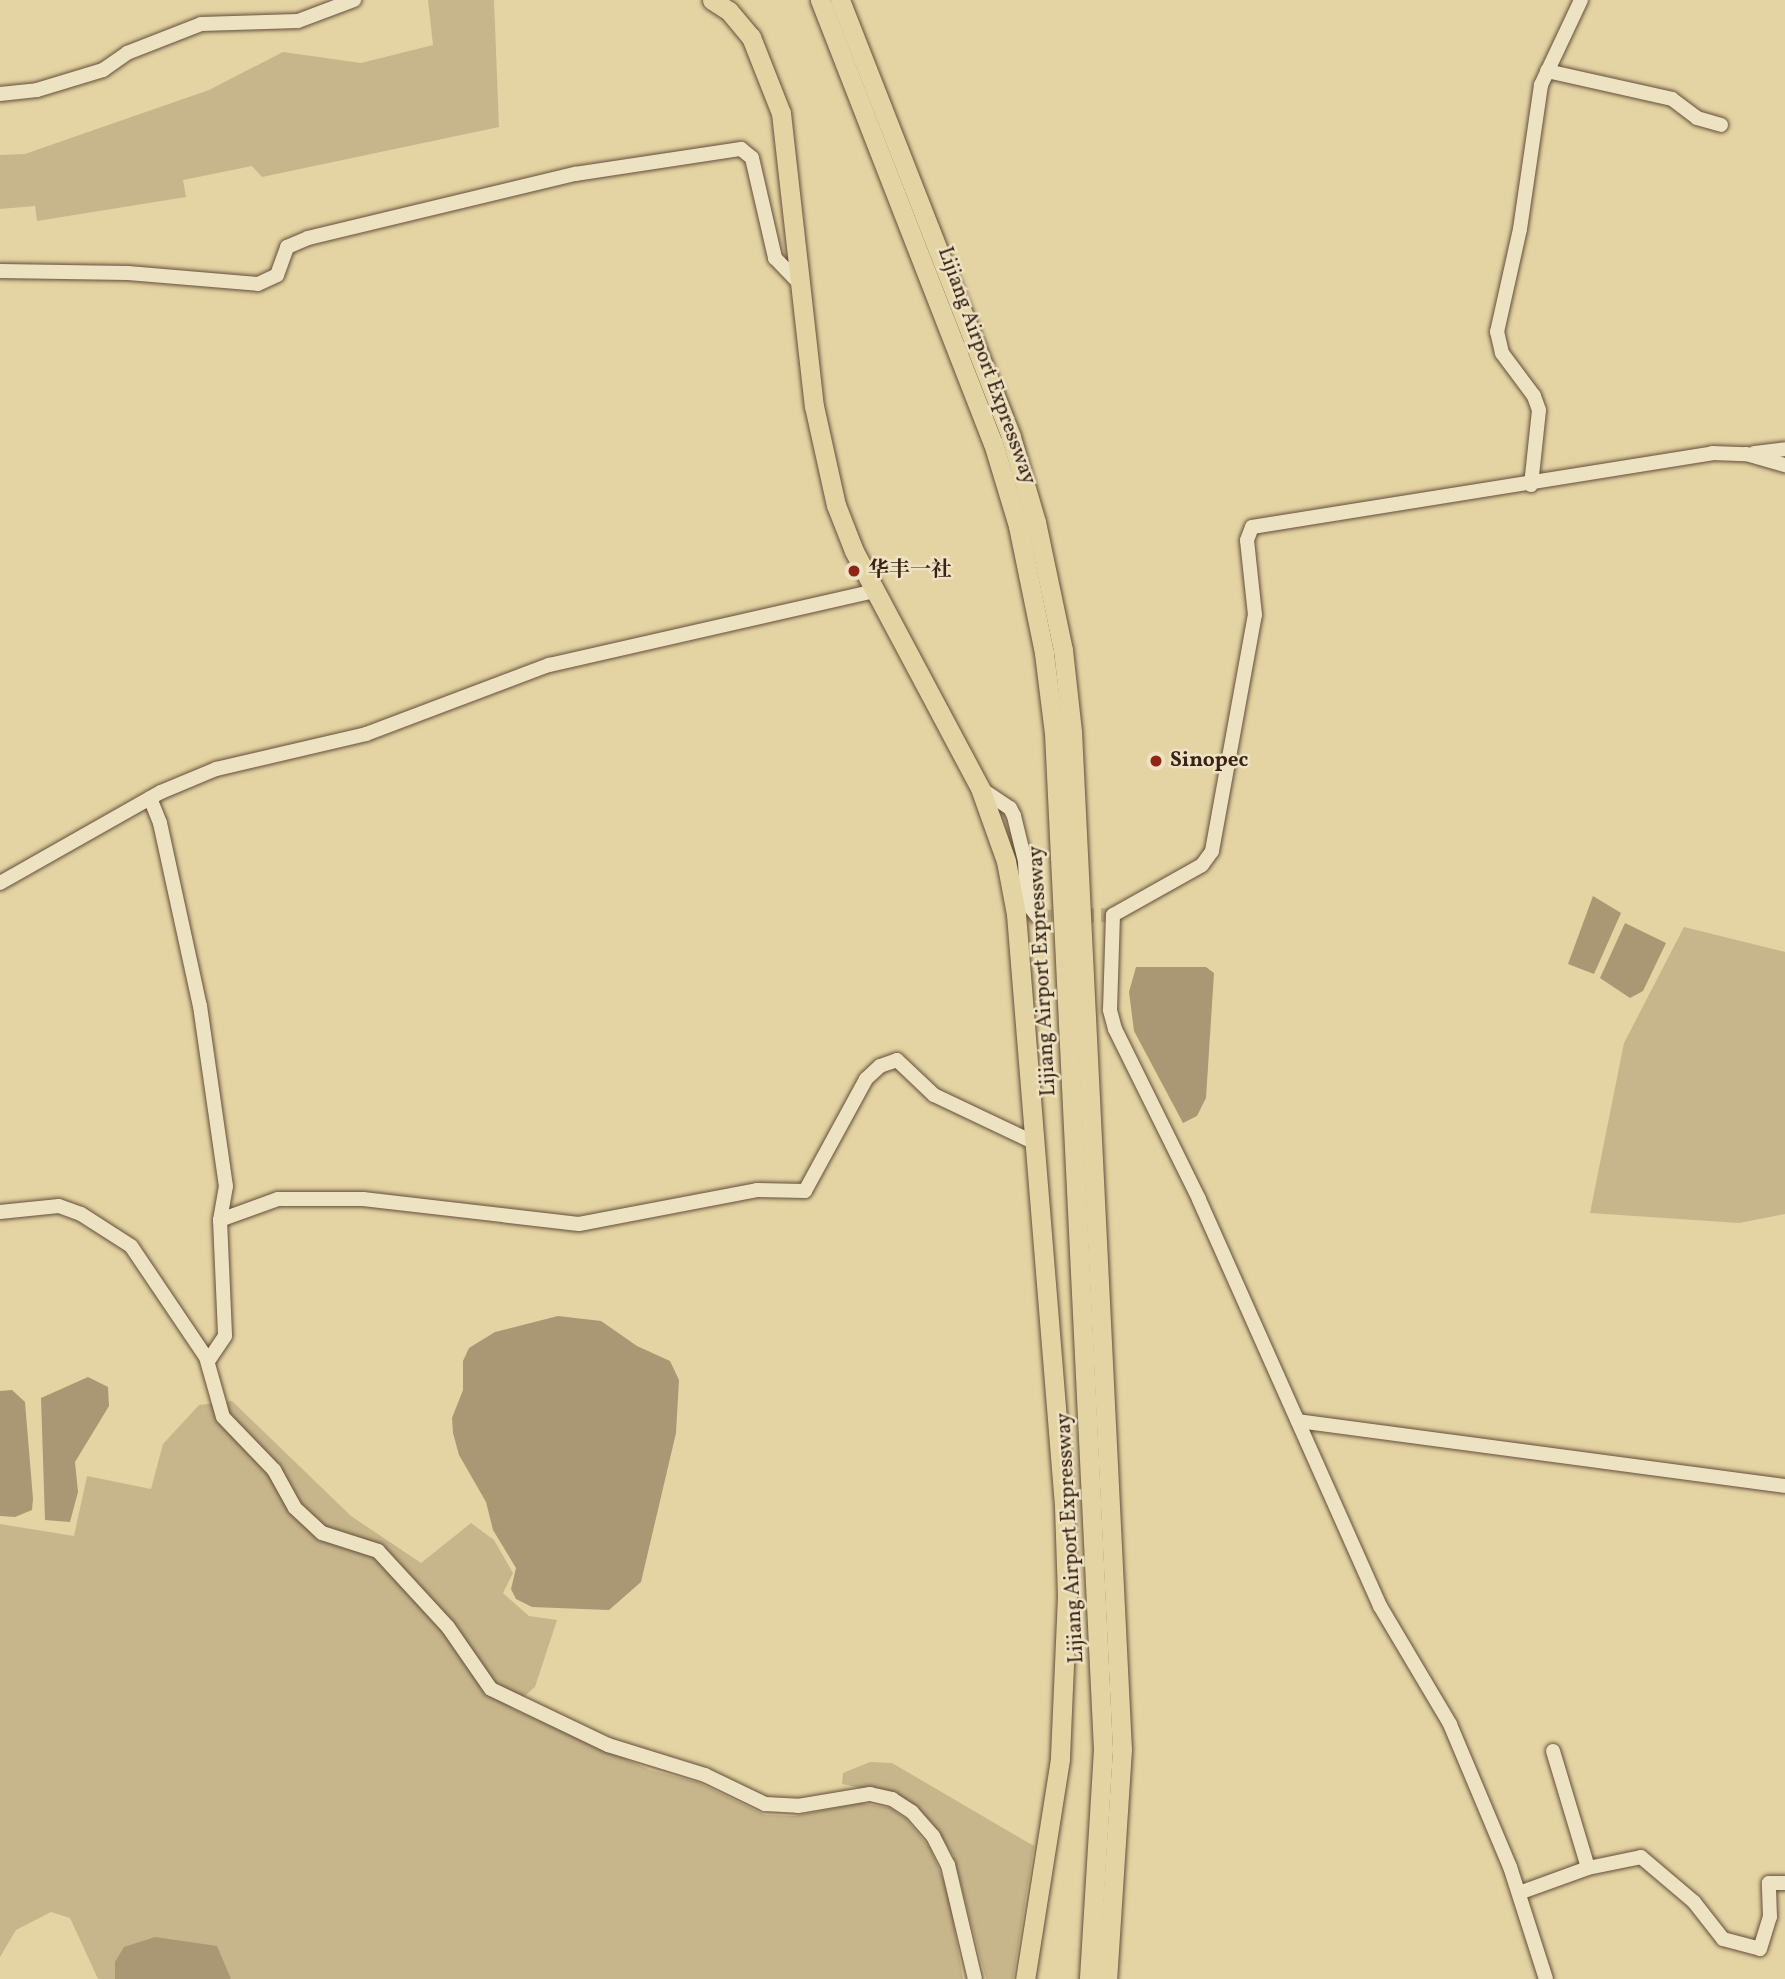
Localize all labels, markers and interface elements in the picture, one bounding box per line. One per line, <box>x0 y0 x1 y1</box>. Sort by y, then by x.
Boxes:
street label: Lijiang Airport Expressway <box>931 244 1041 488</box>
place label: 华丰一社 <box>868 558 952 584</box>
marker: 华丰一社 <box>846 563 862 579</box>
place label: Sinopec <box>1170 748 1248 774</box>
marker: Sinopec <box>1148 753 1164 769</box>
street label: Lijiang Airport Expressway <box>1024 845 1062 1097</box>
street label: Lijiang Airport Expressway <box>1052 1412 1090 1664</box>

